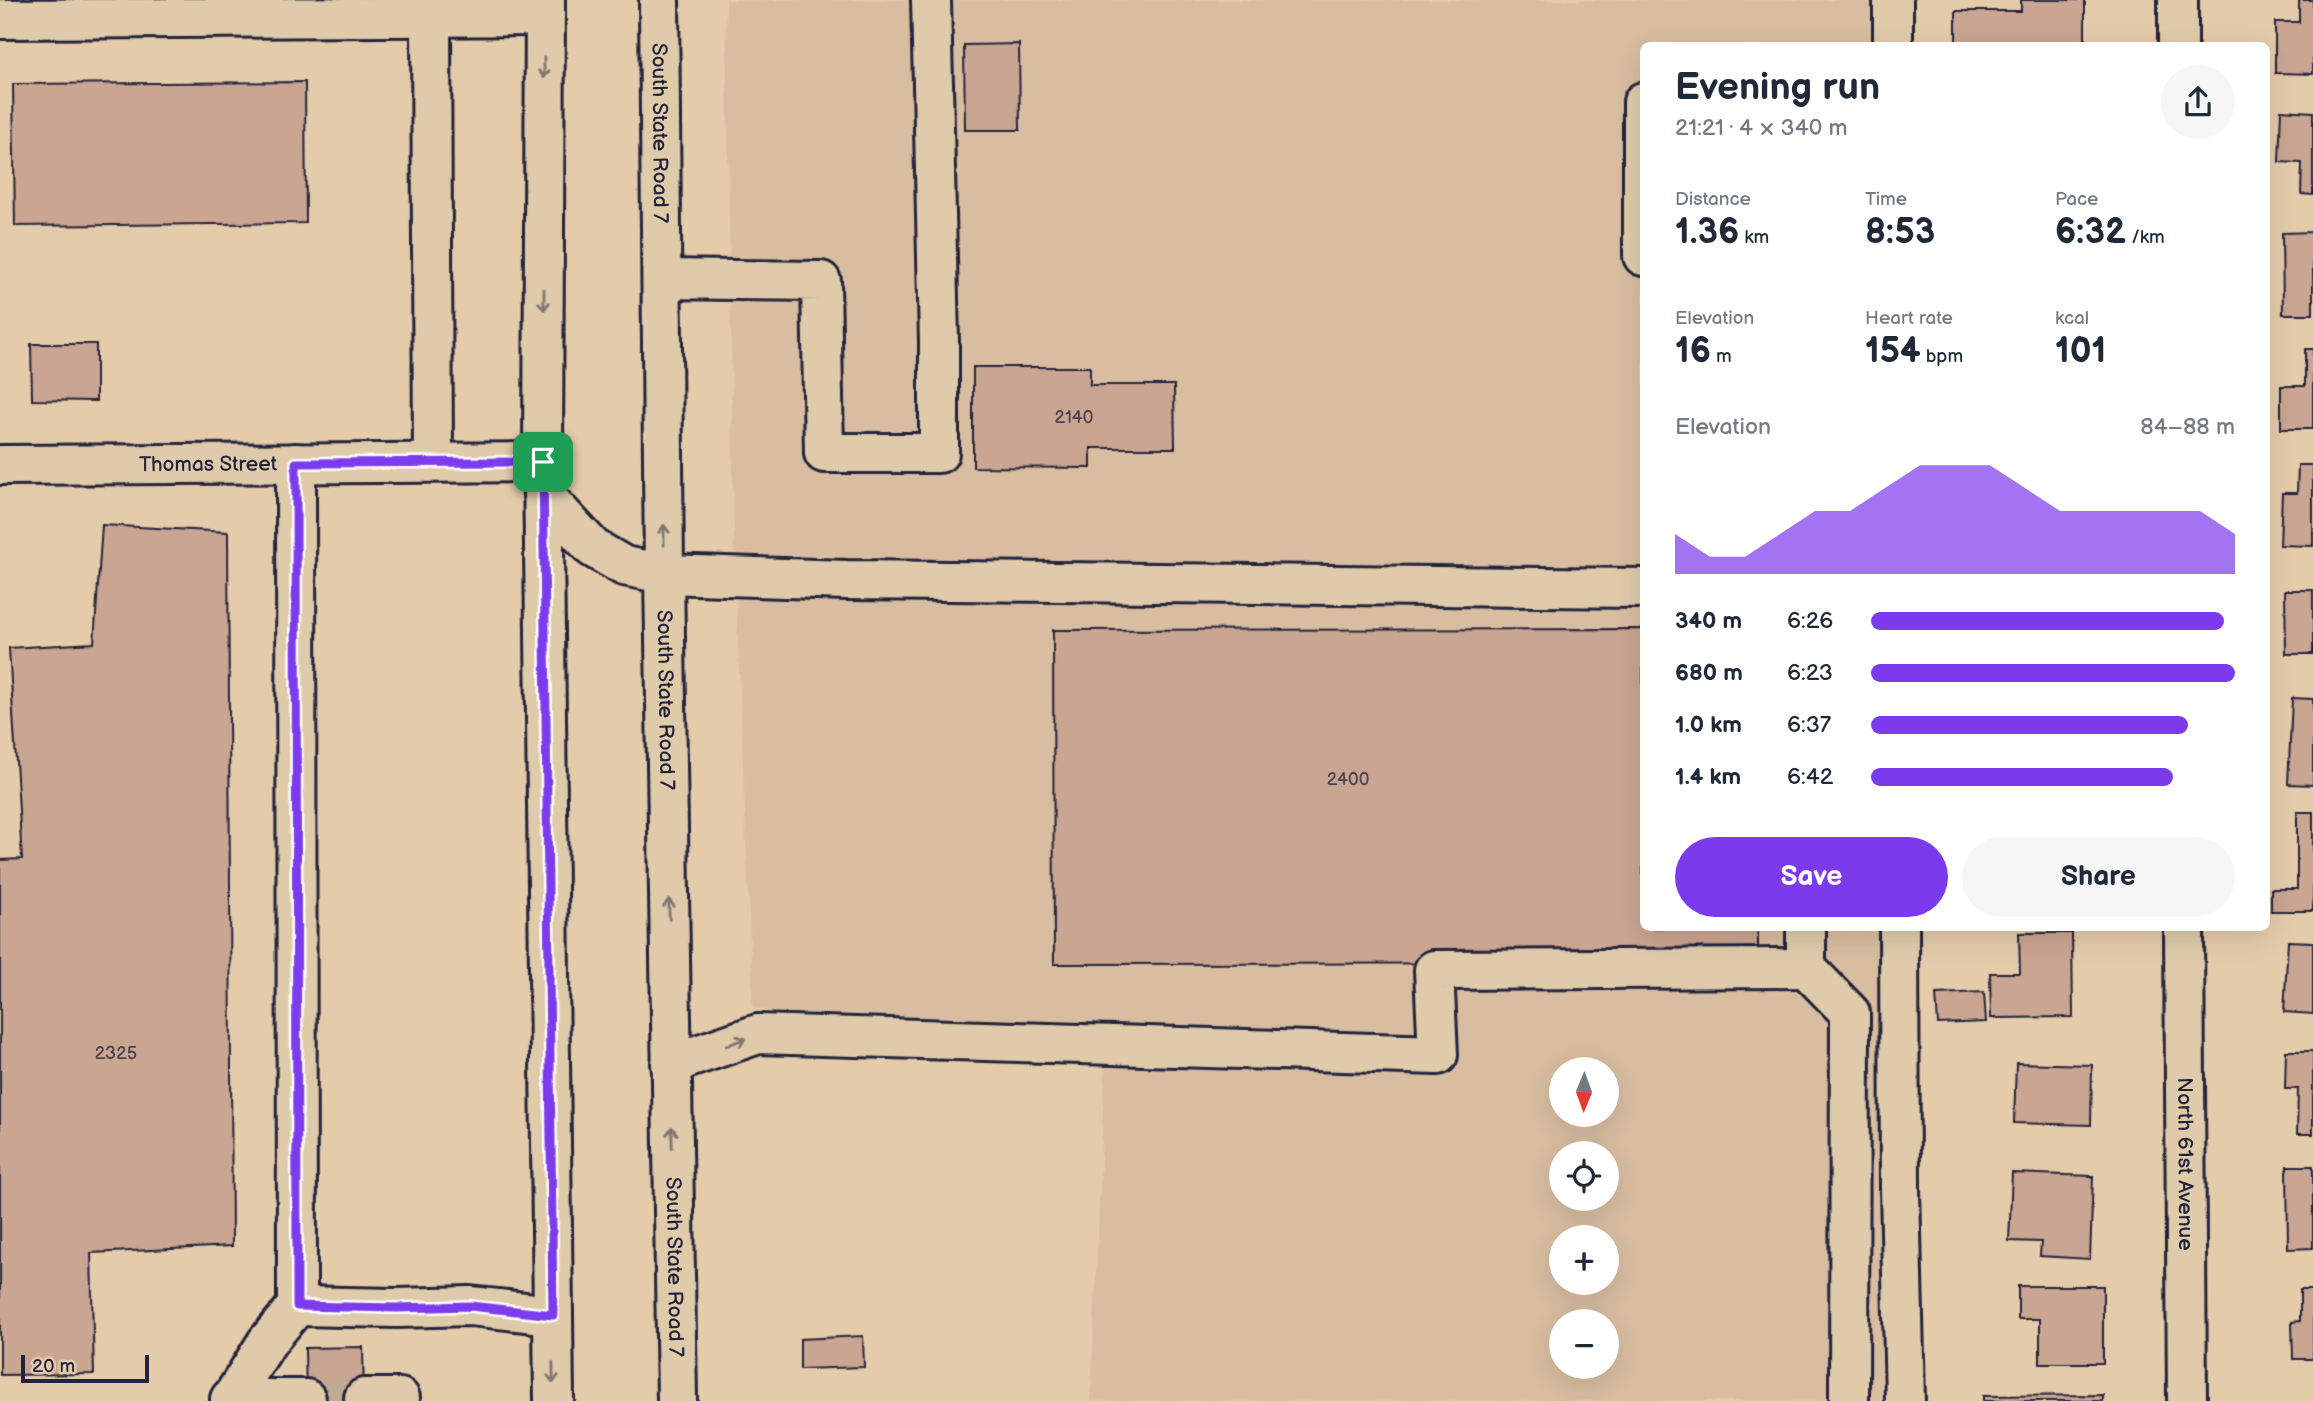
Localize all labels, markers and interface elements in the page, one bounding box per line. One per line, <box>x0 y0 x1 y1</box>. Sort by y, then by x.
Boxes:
street label: South State Road 7 <box>646 43 673 224</box>
one-way arrow <box>538 56 551 79</box>
text: Evening run <box>1675 65 1880 110</box>
button: share <box>2161 65 2235 139</box>
text: 21:21 · 4 × 340 m <box>1675 114 1848 142</box>
text: Distance <box>1675 188 1751 211</box>
text: Time <box>1865 188 1907 211</box>
text: Pace <box>2055 188 2098 211</box>
text: 1.36 <box>1675 211 1739 254</box>
text: 8:53 <box>1865 211 1935 254</box>
text: 6:32 <box>2055 211 2126 254</box>
text: km <box>1739 226 1769 249</box>
text: /km <box>2126 226 2165 249</box>
one-way arrow <box>537 289 551 312</box>
text: Elevation <box>1675 307 1754 330</box>
text: Heart rate <box>1865 307 1953 330</box>
text: kcal <box>2055 307 2089 330</box>
text: 16 <box>1675 330 1711 373</box>
text: 154 <box>1865 330 1921 373</box>
text: 101 <box>2055 330 2106 373</box>
text: m <box>1711 345 1732 368</box>
text: bpm <box>1921 345 1963 368</box>
house number: 2140 <box>1055 407 1093 428</box>
text: Elevation <box>1675 413 1771 441</box>
text: 84–88 m <box>2140 413 2235 441</box>
pin <box>513 432 573 492</box>
icon: arrive <box>524 443 562 481</box>
street label: Thomas Street <box>139 451 278 477</box>
one-way arrow <box>657 524 671 547</box>
text: 340 m <box>1675 607 1742 635</box>
text: 6:26 <box>1787 607 1833 635</box>
street label: South State Road 7 <box>652 610 679 791</box>
text: 680 m <box>1675 659 1743 687</box>
text: 6:23 <box>1787 659 1833 687</box>
text: 1.0 km <box>1675 711 1742 739</box>
text: 6:37 <box>1787 711 1831 739</box>
text: 1.4 km <box>1675 763 1741 791</box>
text: 6:42 <box>1787 763 1833 791</box>
house number: 2400 <box>1327 769 1369 790</box>
button: Save <box>1675 837 1948 917</box>
button: Share <box>1962 837 2235 917</box>
one-way arrow <box>662 898 676 921</box>
one-way arrow <box>724 1035 746 1048</box>
house number: 2325 <box>95 1043 137 1064</box>
north arrow <box>1549 1057 1619 1127</box>
map controls <box>1549 1057 1619 1379</box>
street label: North 61st Avenue <box>2172 1077 2198 1251</box>
one-way arrow <box>665 1126 679 1149</box>
button: locate <box>1549 1141 1619 1211</box>
street label: South State Road 7 <box>660 1177 688 1358</box>
button: + <box>1549 1225 1619 1295</box>
button: − <box>1549 1309 1619 1379</box>
scale bar <box>21 1352 149 1384</box>
text: 20 m <box>32 1355 75 1378</box>
one-way arrow <box>546 1362 560 1385</box>

